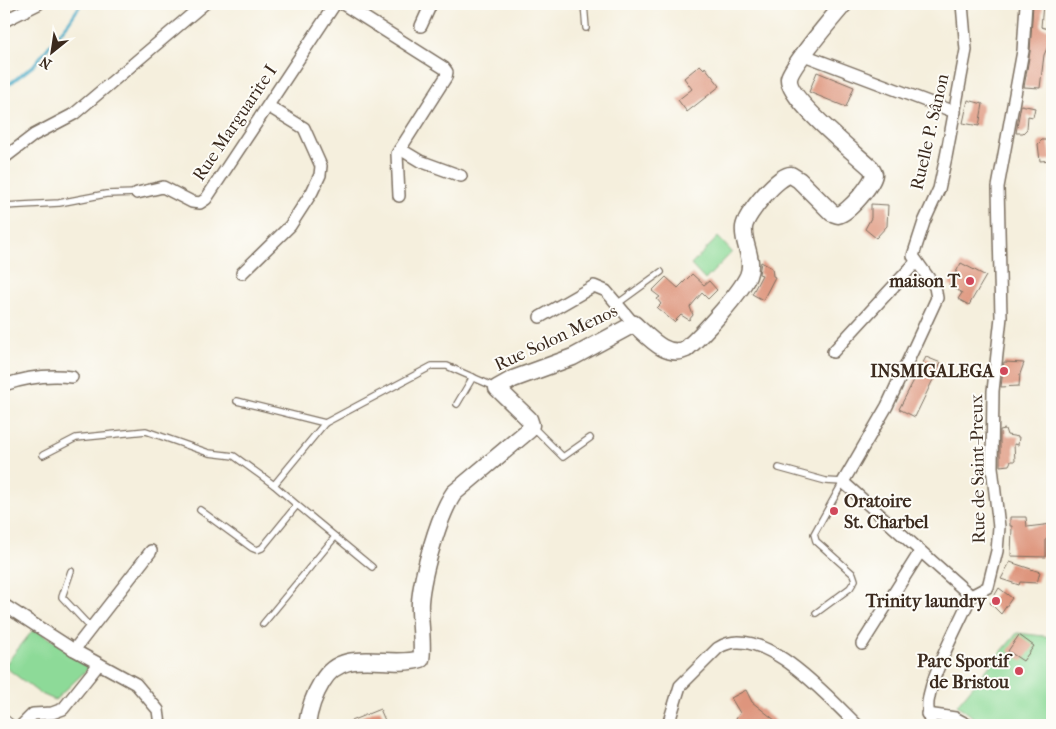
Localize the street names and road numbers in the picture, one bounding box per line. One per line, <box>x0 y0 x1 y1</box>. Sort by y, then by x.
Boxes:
street label: Rue Marguarite I <box>188 61 282 185</box>
street label: Ruelle P. Sânon <box>906 71 954 192</box>
street label: Rue Solon Menos <box>491 300 621 376</box>
street label: Rue de Saint-Preux <box>966 394 990 544</box>

